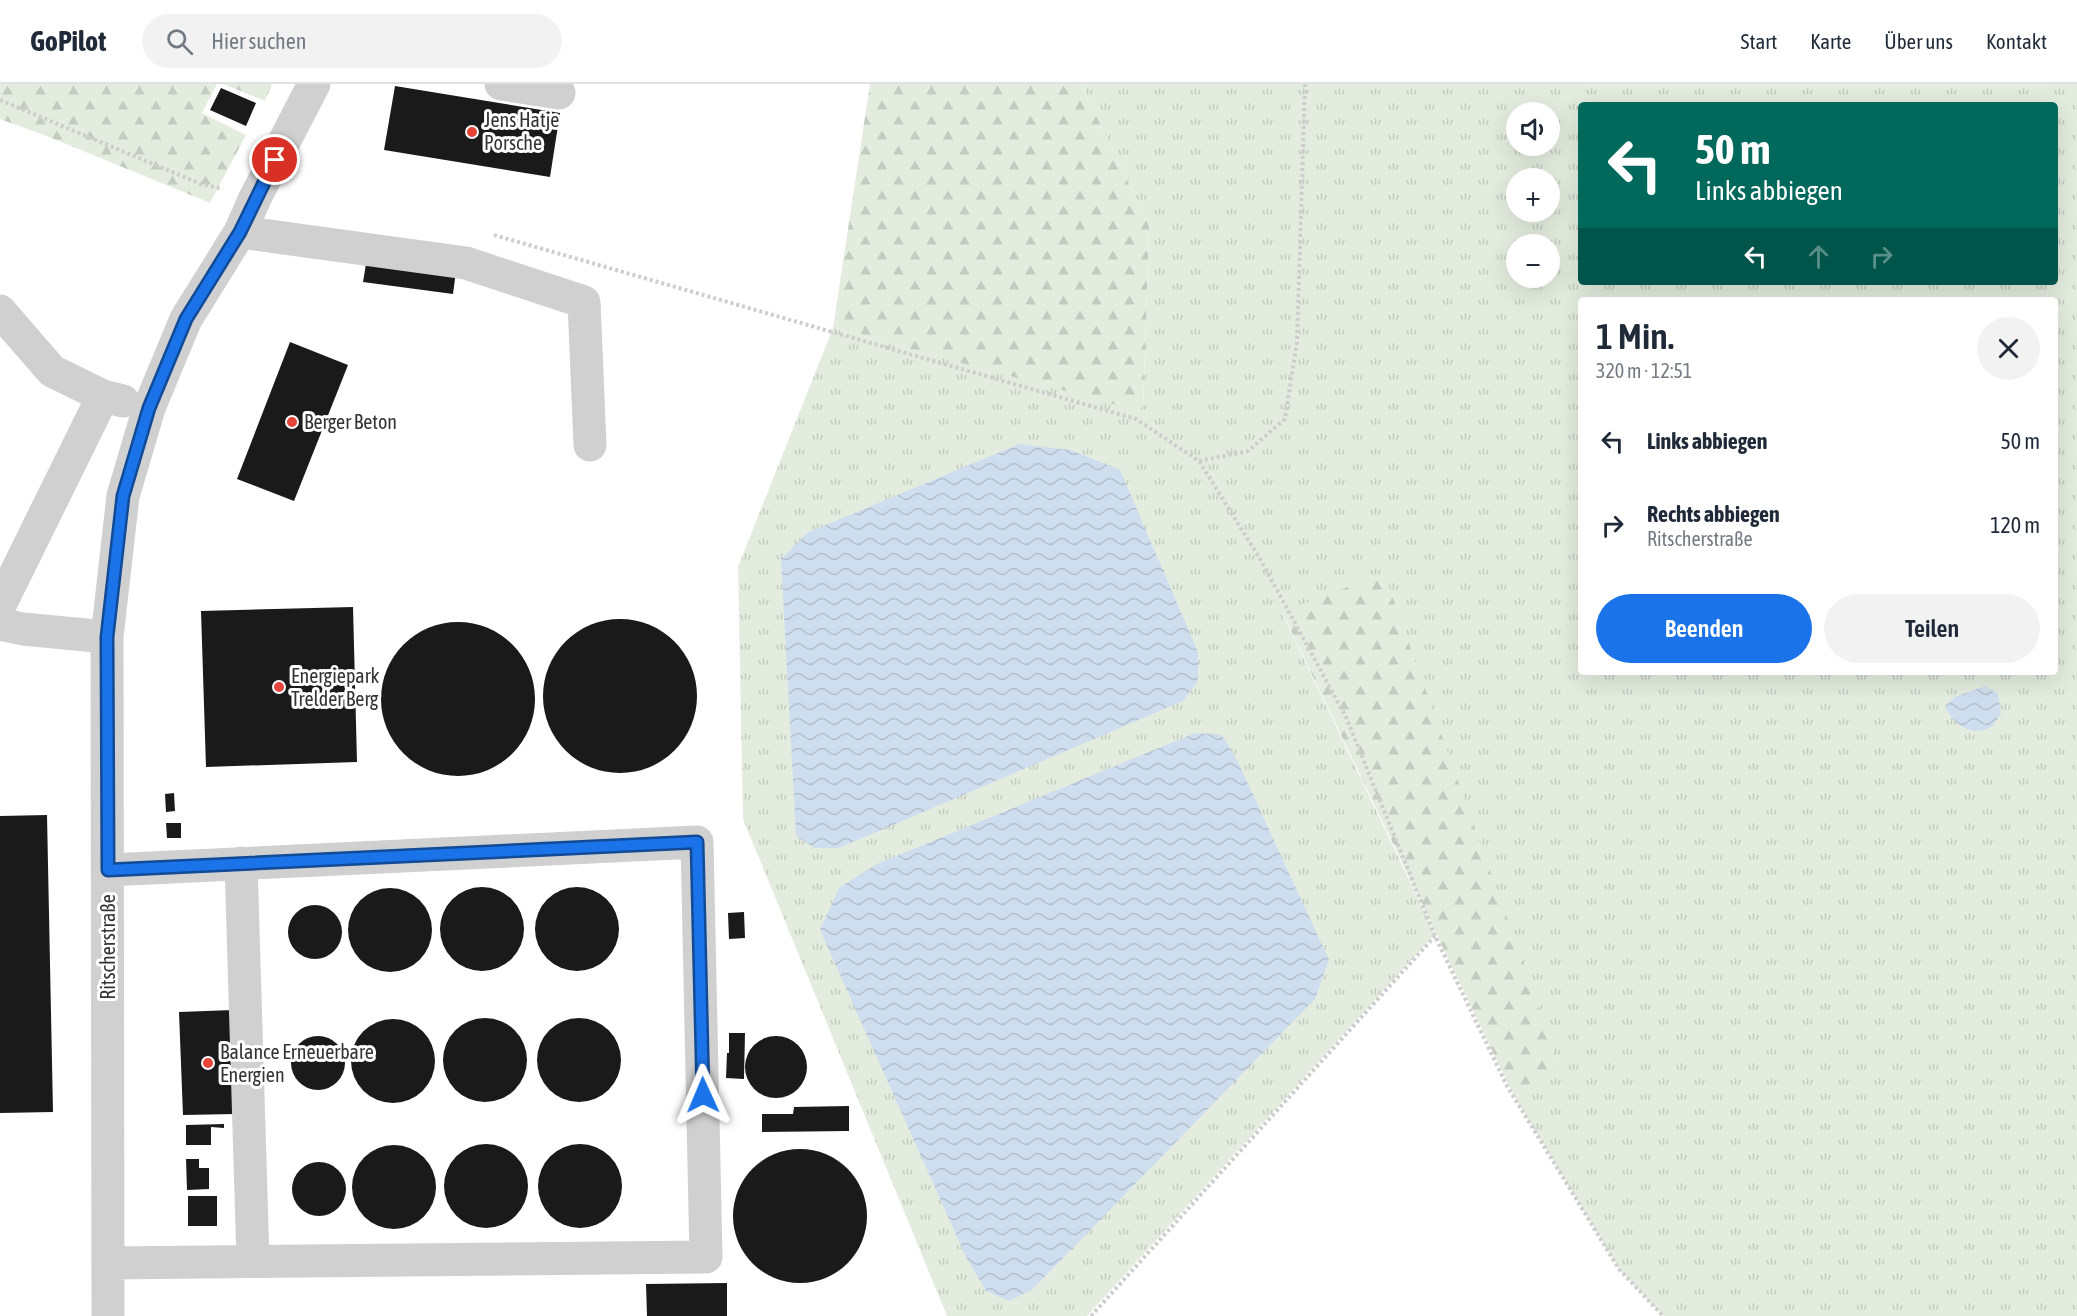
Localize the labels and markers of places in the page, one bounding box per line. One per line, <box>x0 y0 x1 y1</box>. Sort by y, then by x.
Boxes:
place label: Jens Hatje Porsche <box>484 108 559 154</box>
marker: Jens Hatje Porsche <box>465 125 479 139</box>
pin <box>249 134 300 185</box>
place label: Berger Beton <box>304 410 397 433</box>
marker: Berger Beton <box>285 415 299 429</box>
place label: Energiepark Trelder Berg <box>291 664 380 710</box>
marker: Energiepark Trelder Berg <box>272 680 286 694</box>
place label: Balance Erneuerbare Energien <box>220 1040 374 1086</box>
marker: Balance Erneuerbare Energien <box>201 1056 215 1070</box>

